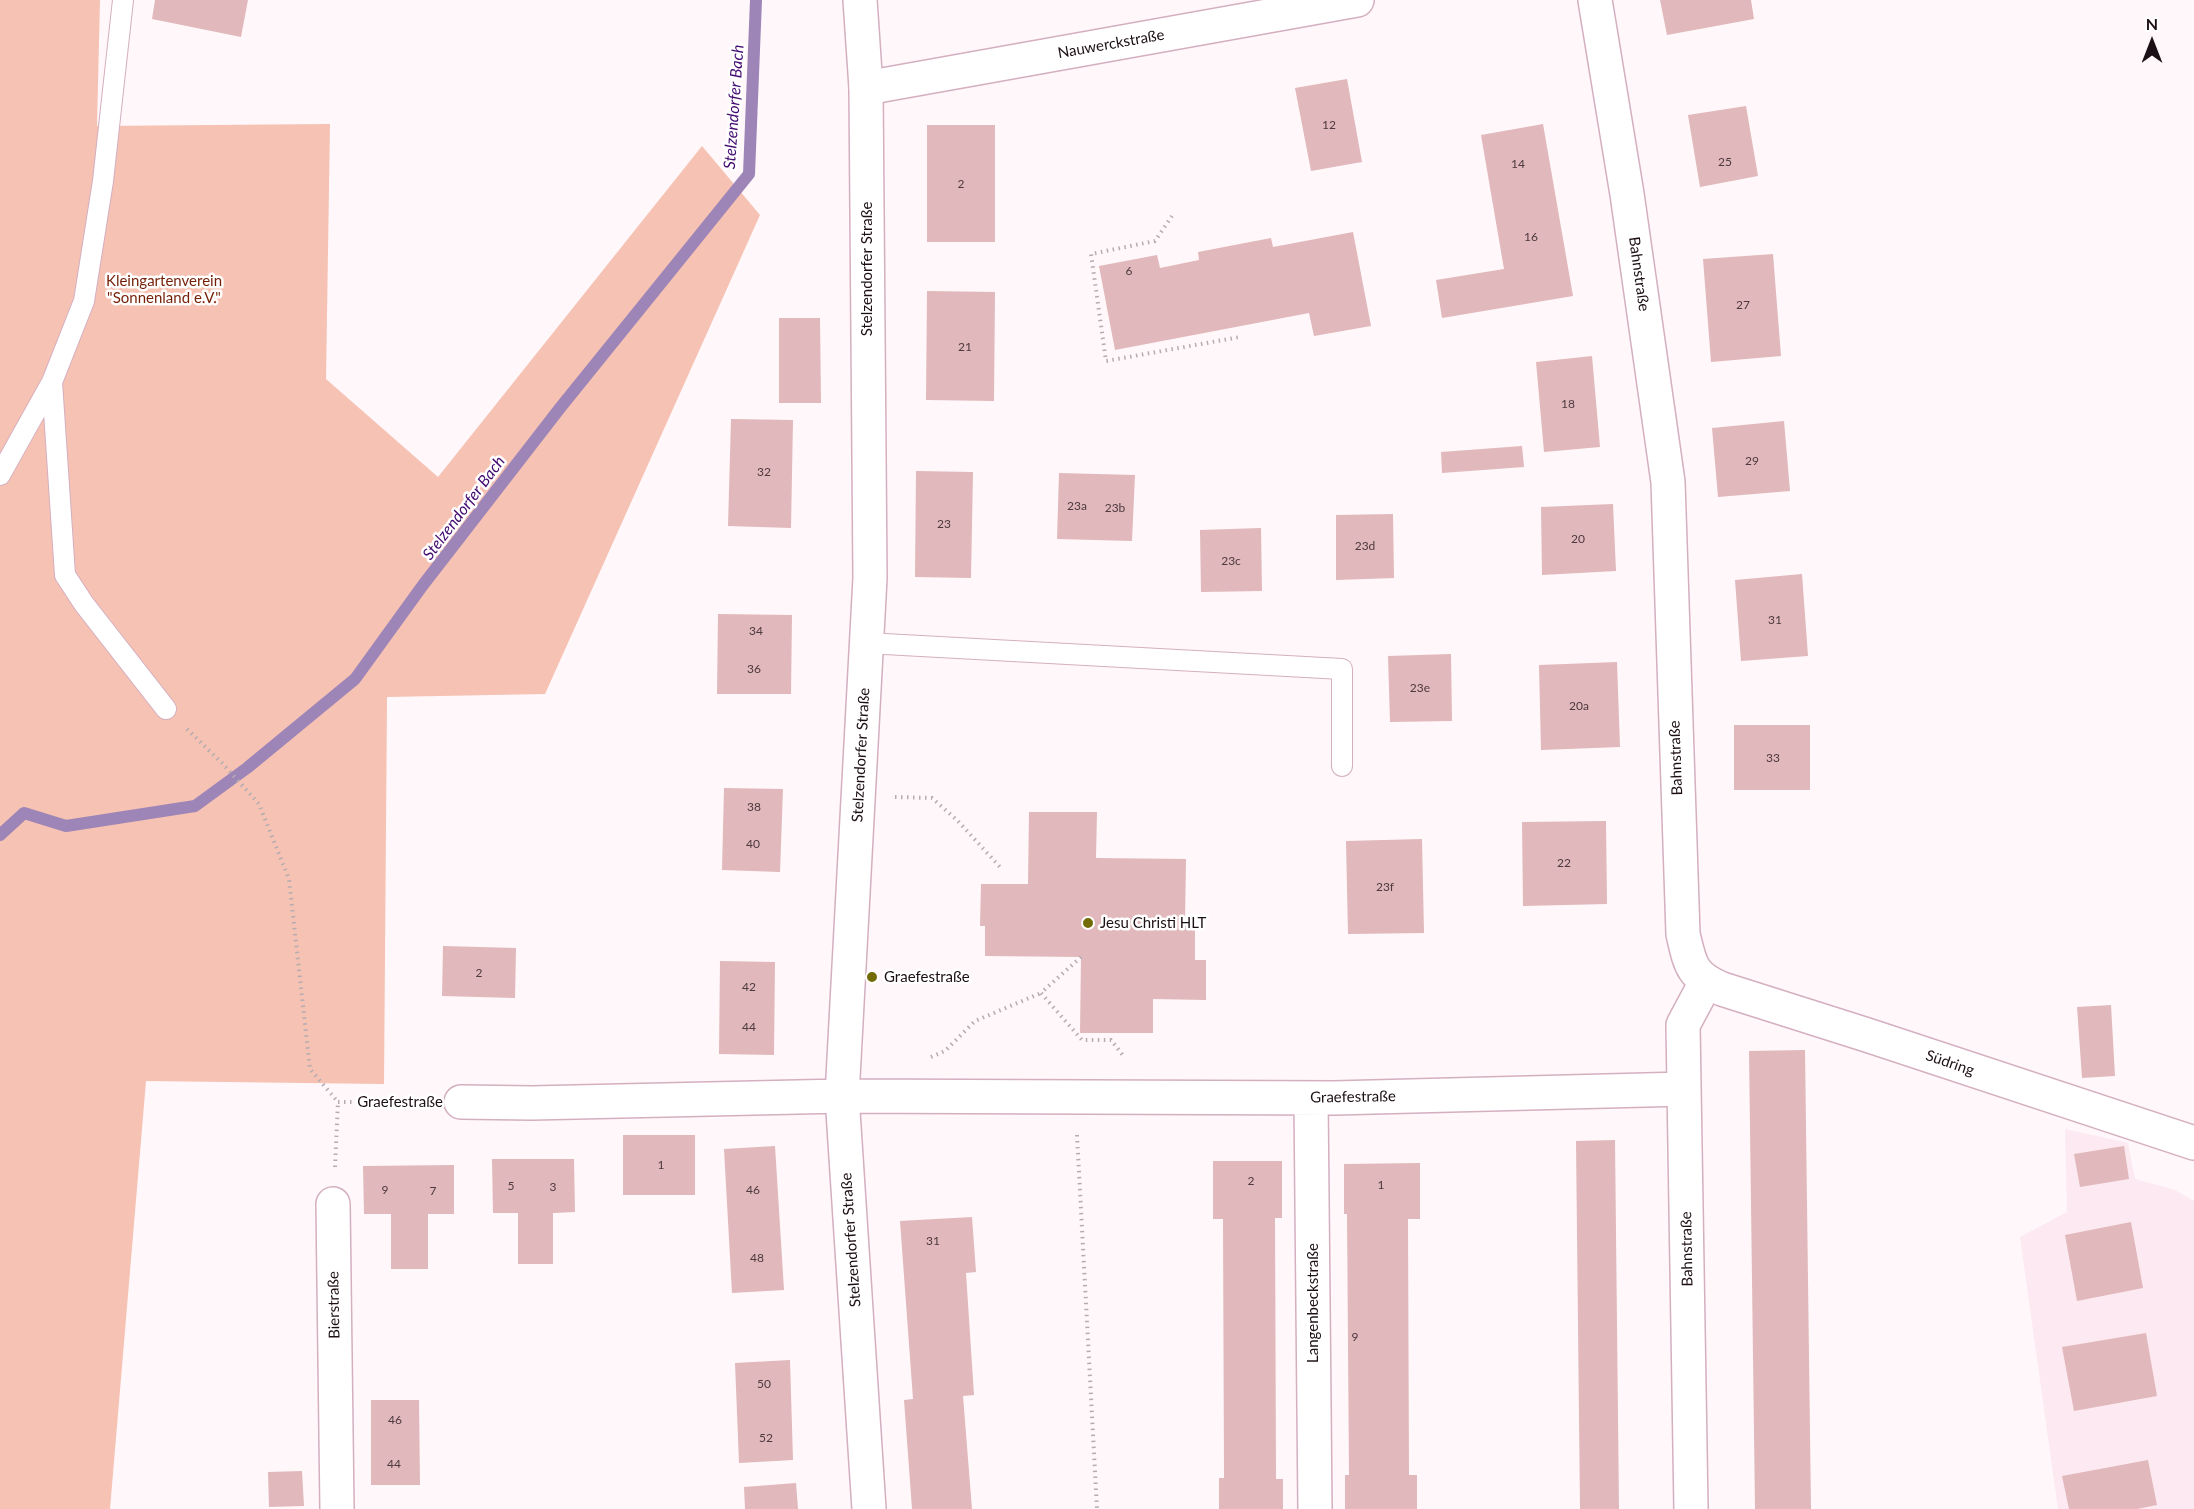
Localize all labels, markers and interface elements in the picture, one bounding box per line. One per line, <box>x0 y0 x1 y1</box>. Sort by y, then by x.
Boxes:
north arrow <box>2122 12 2182 72</box>
text: N <box>2146 14 2158 33</box>
street label: Nauwerckstraße <box>1056 26 1166 62</box>
water label: Stelzendorfer Bach <box>720 44 748 170</box>
house number: 12 <box>1322 118 1336 132</box>
house number: 25 <box>1718 155 1732 169</box>
house number: 14 <box>1511 157 1525 171</box>
house number: 2 <box>958 177 964 191</box>
street label: Stelzendorfer Straße <box>858 202 876 336</box>
house number: 16 <box>1524 230 1538 244</box>
street label: Bahnstraße <box>1625 236 1653 312</box>
house number: 6 <box>1126 264 1132 278</box>
park label: Kleingartenverein "Sonnenland e.V." <box>106 272 222 307</box>
house number: 27 <box>1736 298 1750 312</box>
house number: 21 <box>958 340 972 354</box>
house number: 18 <box>1561 397 1575 411</box>
water label: Stelzendorfer Bach <box>419 452 509 564</box>
house number: 29 <box>1745 454 1759 468</box>
house number: 32 <box>757 465 771 479</box>
house number: 23a <box>1067 499 1087 513</box>
house number: 23b <box>1105 501 1125 515</box>
house number: 23 <box>937 517 951 531</box>
house number: 20 <box>1571 532 1585 546</box>
house number: 23d <box>1355 539 1375 553</box>
house number: 23c <box>1221 554 1241 568</box>
house number: 31 <box>1768 613 1782 627</box>
house number: 34 <box>749 624 763 638</box>
house number: 36 <box>747 662 761 676</box>
house number: 23e <box>1410 681 1430 695</box>
street label: Stelzendorfer Straße <box>848 687 874 823</box>
house number: 20a <box>1569 699 1589 713</box>
street label: Bahnstraße <box>1666 720 1686 796</box>
house number: 33 <box>1766 751 1780 765</box>
house number: 38 <box>747 800 761 814</box>
house number: 40 <box>746 837 760 851</box>
house number: 22 <box>1557 856 1571 870</box>
house number: 23f <box>1376 880 1394 894</box>
place label: Jesu Christi HLT <box>1100 914 1206 932</box>
marker: Jesu Christi HLT <box>1081 916 1095 930</box>
house number: 2 <box>476 966 482 980</box>
place label: Graefestraße <box>884 968 970 986</box>
marker: Graefestraße <box>865 970 879 984</box>
house number: 42 <box>742 980 756 994</box>
house number: 44 <box>742 1020 756 1034</box>
street label: Südring <box>1923 1046 1977 1080</box>
street label: Graefestraße <box>1310 1087 1396 1107</box>
street label: Graefestraße <box>357 1093 443 1111</box>
house number: 1 <box>658 1158 664 1172</box>
street label: Stelzendorfer Straße <box>837 1172 865 1308</box>
house number: 2 <box>1248 1174 1254 1188</box>
house number: 1 <box>1378 1178 1384 1192</box>
house number: 5 <box>508 1179 514 1193</box>
house number: 3 <box>550 1180 556 1194</box>
house number: 9 <box>382 1183 388 1197</box>
house number: 46 <box>746 1183 760 1197</box>
house number: 7 <box>430 1184 436 1198</box>
street label: Bahnstraße <box>1677 1211 1697 1287</box>
house number: 31 <box>926 1234 940 1248</box>
street label: Langenbeckstraße <box>1304 1243 1322 1363</box>
house number: 48 <box>750 1251 764 1265</box>
street label: Bierstraße <box>324 1271 344 1339</box>
house number: 9 <box>1352 1330 1358 1344</box>
house number: 50 <box>757 1377 771 1391</box>
house number: 46 <box>388 1413 402 1427</box>
house number: 52 <box>759 1431 773 1445</box>
house number: 44 <box>387 1457 401 1471</box>

